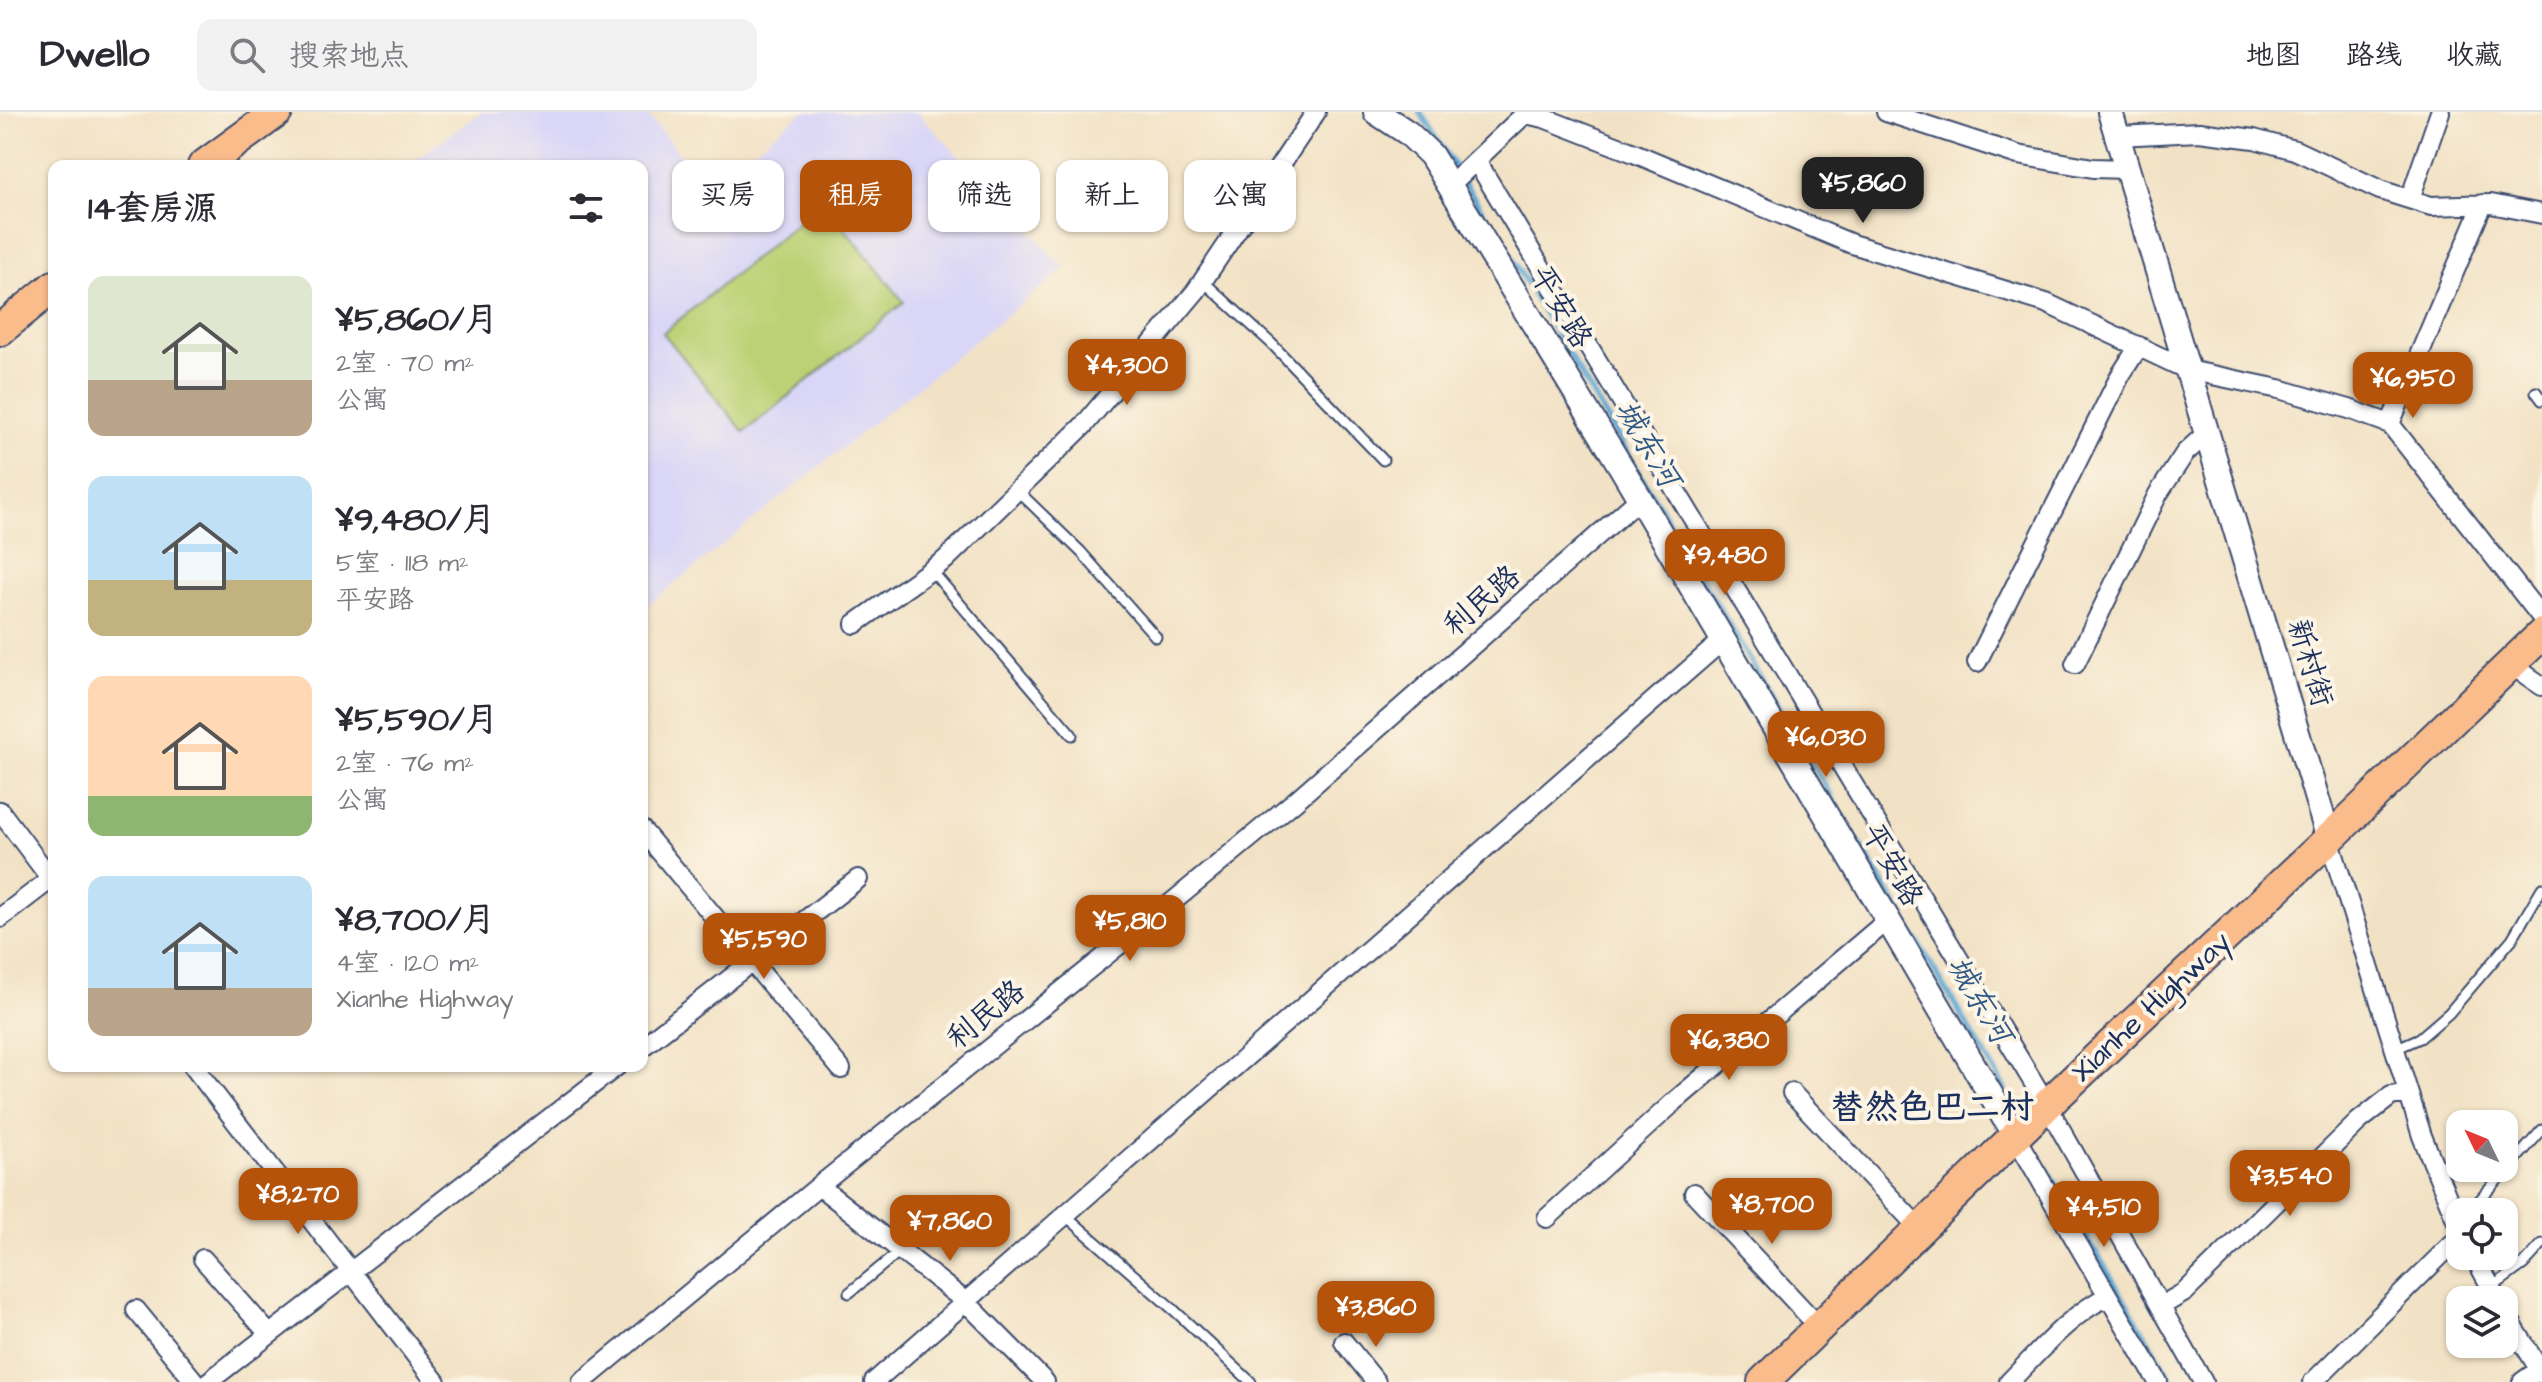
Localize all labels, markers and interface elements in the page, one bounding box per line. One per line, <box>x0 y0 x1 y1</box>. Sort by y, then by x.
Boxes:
search box <box>197 19 757 91</box>
text: Dwello <box>40 29 149 81</box>
icon: search <box>225 33 269 77</box>
text: 搜索地点 <box>289 35 409 77</box>
text: 地图 <box>2246 36 2302 75</box>
text: 路线 <box>2346 36 2402 75</box>
text: 收藏 <box>2446 36 2502 75</box>
pin: ¥5,860 <box>1798 157 1928 225</box>
chip: 买房 <box>672 160 784 232</box>
chip: 租房 <box>800 160 912 232</box>
chip: 筛选 <box>928 160 1040 232</box>
chip: 新上 <box>1056 160 1168 232</box>
chip: 公寓 <box>1184 160 1296 232</box>
text: ¥5,860 <box>1820 165 1906 201</box>
text: 14套房源 <box>88 185 218 233</box>
icon: filters <box>564 186 608 230</box>
street label: 平安路 <box>1520 258 1602 356</box>
text: ¥5,860/月 <box>336 296 499 344</box>
icon: home <box>152 308 248 404</box>
pin: ¥4,300 <box>1062 339 1192 407</box>
text: 2室 · 70 m² <box>336 345 474 381</box>
text: ¥4,300 <box>1086 347 1168 383</box>
pin: ¥6,950 <box>2348 352 2478 420</box>
text: ¥6,950 <box>2371 360 2455 396</box>
text: 公寓 <box>336 382 388 418</box>
water label: 城东河 <box>1603 391 1694 501</box>
text: ¥9,480/月 <box>336 496 496 544</box>
icon: home <box>152 508 248 604</box>
pin: ¥9,480 <box>1660 529 1790 597</box>
text: ¥9,480 <box>1683 537 1767 573</box>
text: 5室 · 118 m² <box>336 545 469 581</box>
street label: 利民路 <box>1434 556 1530 646</box>
text: 平安路 <box>336 582 414 618</box>
street label: 新村街 <box>2277 614 2343 712</box>
text: ¥5,590/月 <box>336 696 499 744</box>
icon: home <box>152 708 248 804</box>
pin: ¥6,030 <box>1761 711 1891 779</box>
text: ¥6,030 <box>1786 719 1866 755</box>
text: 2室 · 76 m² <box>336 745 474 781</box>
text: 公寓 <box>336 782 388 818</box>
street label: 平安路 <box>1851 816 1933 914</box>
pin: ¥5,810 <box>1065 895 1195 963</box>
text: ¥8,700/月 <box>336 896 496 944</box>
text: ¥5,810 <box>1093 903 1167 939</box>
icon: home <box>152 908 248 1004</box>
pin: ¥5,590 <box>699 913 829 981</box>
text: ¥5,590 <box>721 921 807 957</box>
street label: Xianhe Highway <box>2062 922 2241 1093</box>
text: 4室 · 120 m² <box>336 945 479 981</box>
water label: 城东河 <box>1935 947 2026 1057</box>
street label: 利民路 <box>938 970 1034 1060</box>
text: Xianhe Highway <box>336 981 514 1017</box>
pin: ¥6,380 <box>1664 1014 1794 1082</box>
text: ¥6,380 <box>1688 1022 1770 1058</box>
district label: 替然色巴二村 <box>1830 1084 2034 1132</box>
north arrow <box>2446 1110 2518 1182</box>
map controls <box>2446 1110 2518 1358</box>
pin: ¥3,540 <box>2225 1150 2355 1218</box>
text: ¥3,540 <box>2248 1158 2332 1194</box>
pin: ¥8,270 <box>233 1168 363 1236</box>
text: ¥8,270 <box>257 1176 339 1212</box>
pin: ¥8,700 <box>1707 1178 1837 1246</box>
pin: ¥4,510 <box>2039 1181 2169 1249</box>
text: ¥8,700 <box>1730 1186 1814 1222</box>
text: ¥4,510 <box>2067 1189 2141 1225</box>
pin: ¥7,860 <box>885 1195 1015 1263</box>
button: locate <box>2446 1198 2518 1270</box>
text: ¥7,860 <box>908 1203 992 1239</box>
pin: ¥3,860 <box>1311 1281 1441 1349</box>
button: layers <box>2446 1286 2518 1358</box>
text: ¥3,860 <box>1335 1289 1417 1325</box>

